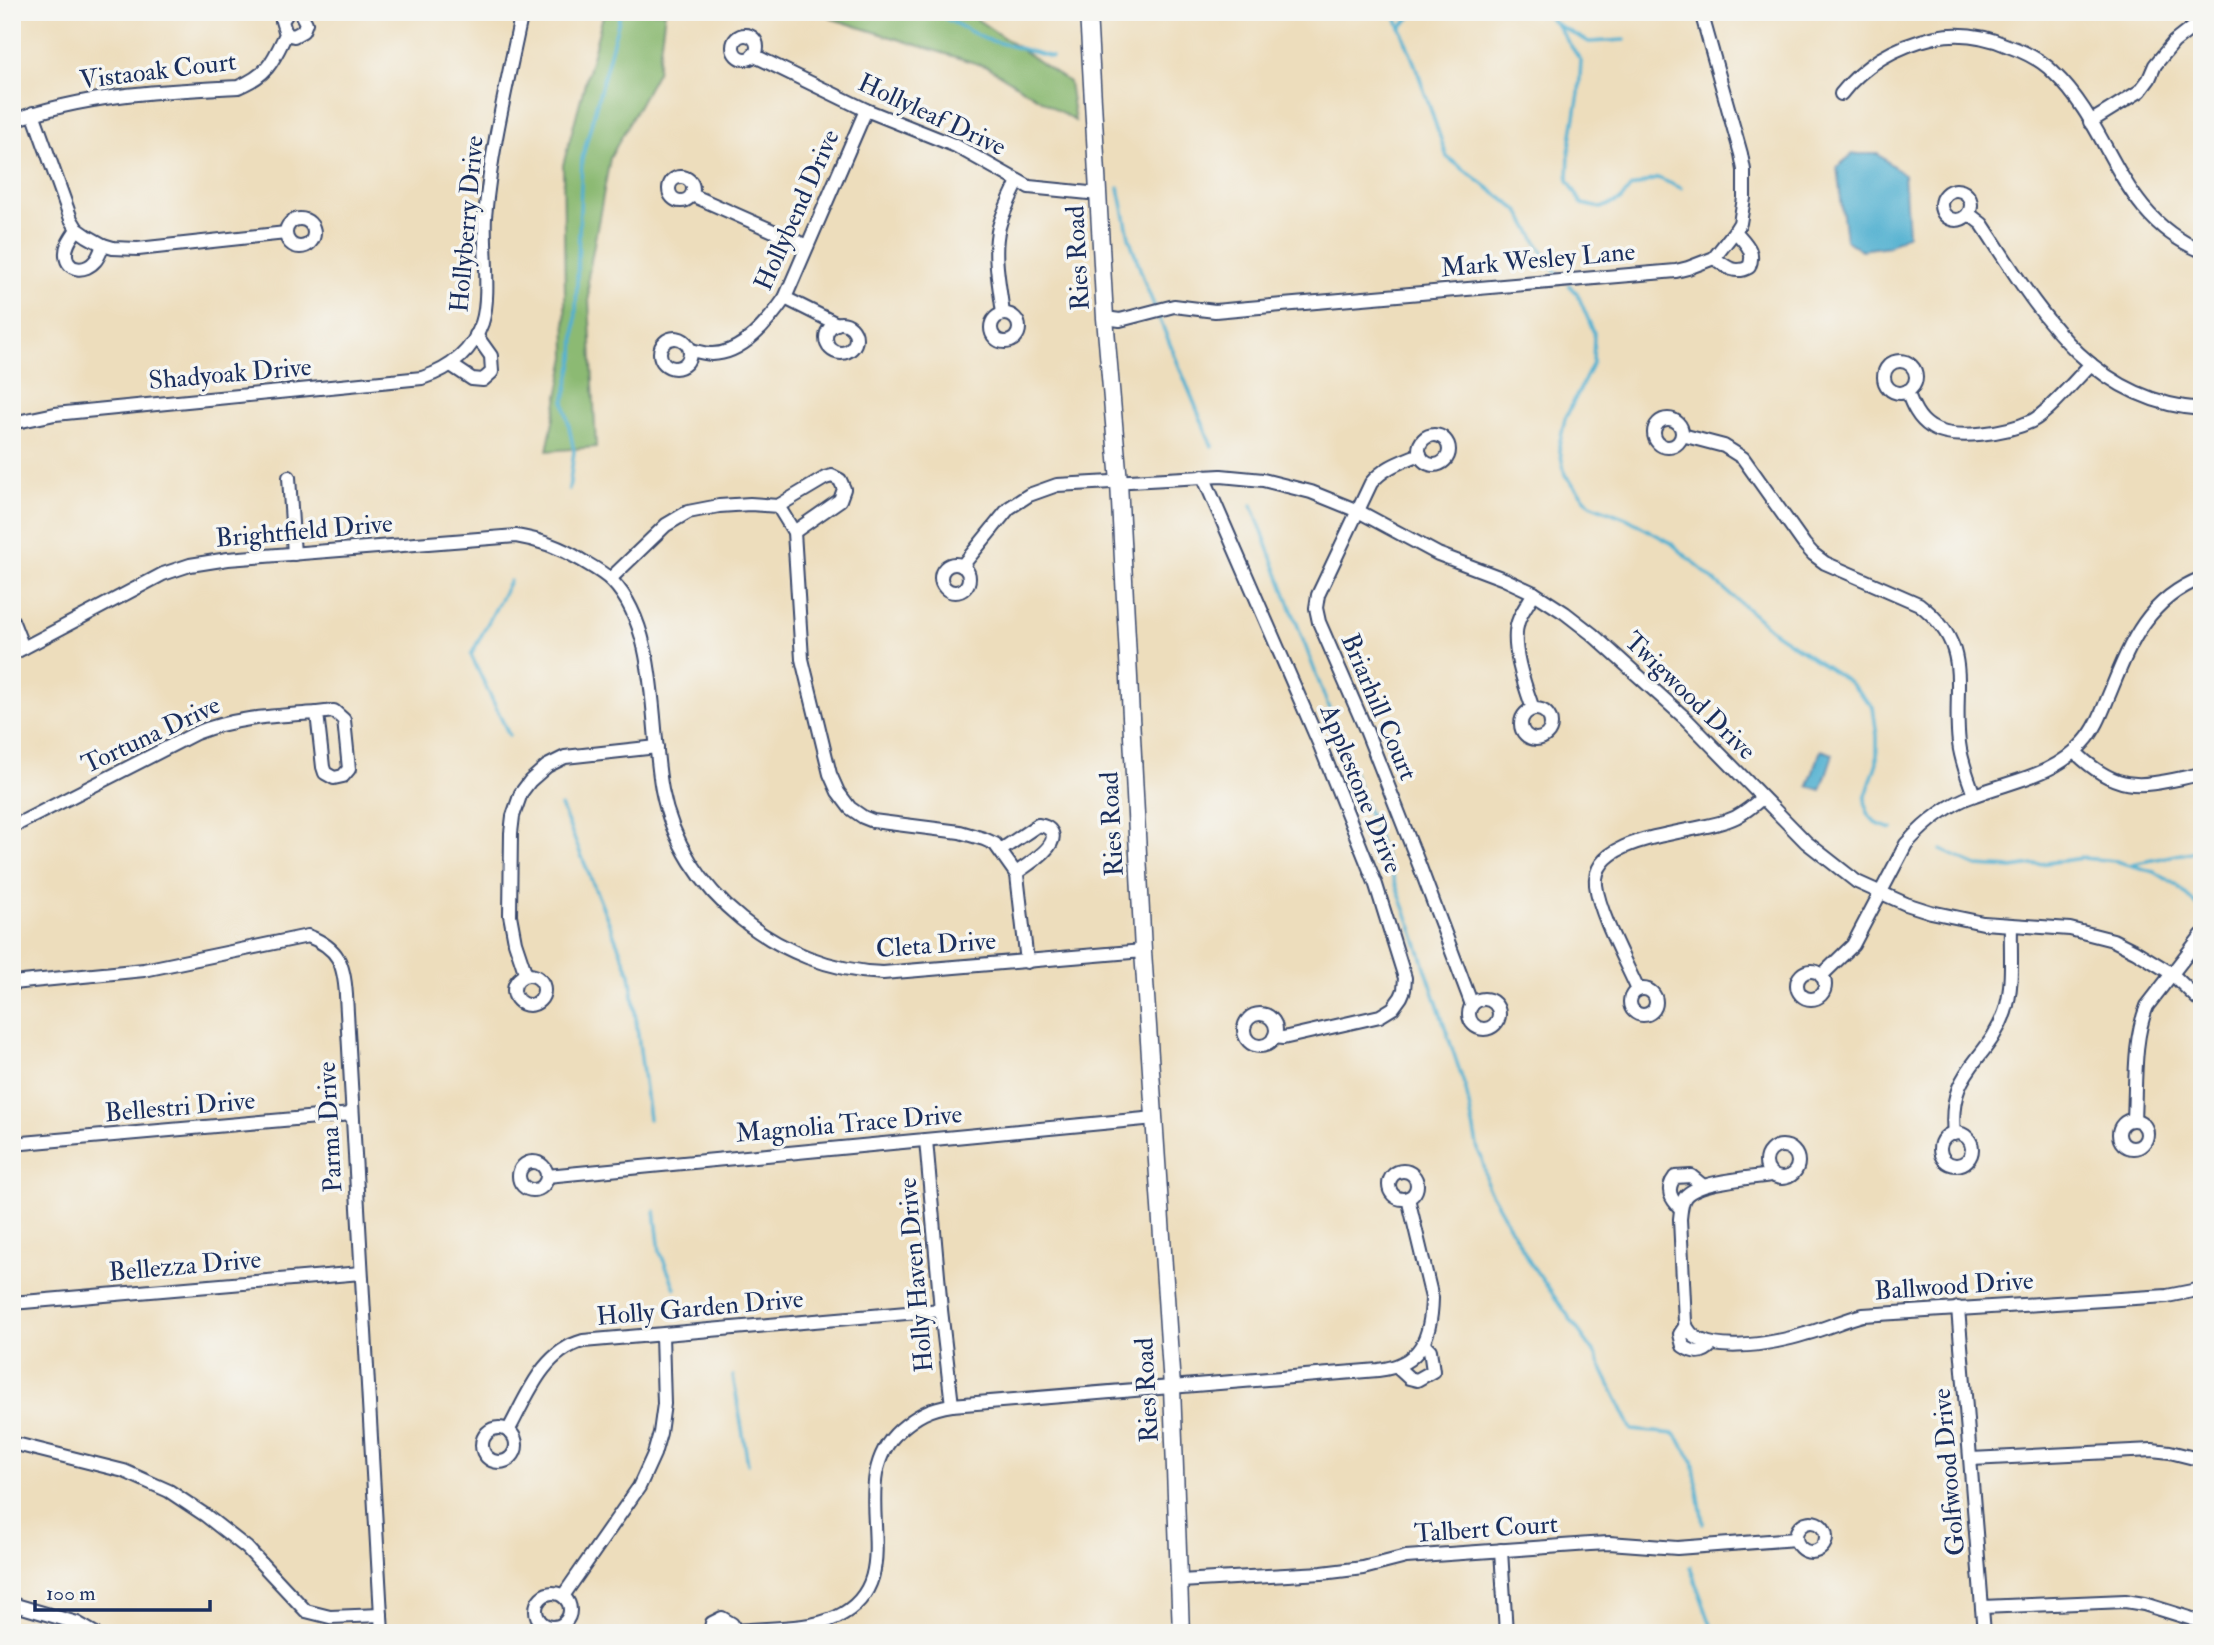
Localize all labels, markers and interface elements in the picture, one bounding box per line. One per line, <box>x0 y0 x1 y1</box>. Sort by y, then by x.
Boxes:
street label: Vistaoak Court <box>78 46 238 96</box>
street label: Hollyleaf Drive <box>853 67 1011 163</box>
street label: Hollybend Drive <box>747 124 847 295</box>
street label: Hollyberry Drive <box>443 134 491 314</box>
street label: Ries Road <box>1059 205 1097 311</box>
street label: Mark Wesley Lane <box>1439 236 1637 284</box>
street label: Shadyoak Drive <box>147 351 313 397</box>
street label: Brightfield Drive <box>214 507 394 555</box>
street label: Twigwood Drive <box>1617 625 1763 767</box>
street label: Briarhill Court <box>1334 629 1424 785</box>
street label: Tortuna Drive <box>77 689 225 781</box>
street label: Applestone Drive <box>1311 699 1409 879</box>
street label: Ries Road <box>1093 771 1131 877</box>
street label: Cleta Drive <box>875 925 997 965</box>
street label: Parma Drive <box>311 1061 349 1193</box>
street label: Bellestri Drive <box>103 1084 257 1130</box>
street label: Magnolia Trace Drive <box>734 1098 964 1150</box>
street label: Holly Haven Drive <box>892 1176 940 1374</box>
street label: Bellezza Drive <box>107 1243 263 1289</box>
street label: Ballwood Drive <box>1873 1264 2035 1308</box>
street label: Holly Garden Drive <box>595 1283 805 1333</box>
street label: Ries Road <box>1128 1337 1166 1443</box>
street label: Golfwood Drive <box>1926 1387 1972 1557</box>
street label: Talbert Court <box>1413 1508 1559 1550</box>
scale bar <box>35 1568 210 1612</box>
text: 100 m <box>46 1580 96 1607</box>

